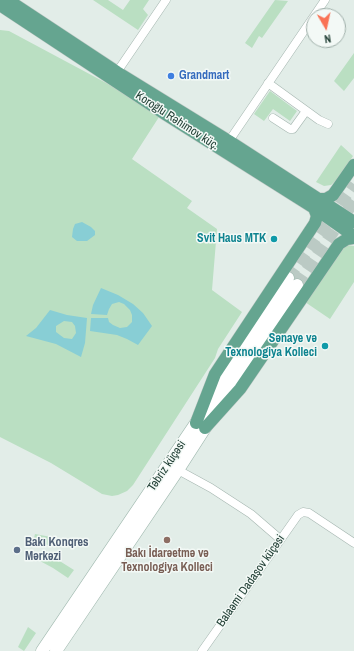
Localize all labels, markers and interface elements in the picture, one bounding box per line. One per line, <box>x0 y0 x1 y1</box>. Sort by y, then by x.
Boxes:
north arrow <box>306 8 346 48</box>
text: N <box>323 31 332 46</box>
place label: Grandmart <box>179 69 229 83</box>
marker: Grandmart <box>166 71 176 81</box>
street label: Koroğlu Rəhimov küç. <box>132 89 222 153</box>
place label: Svit Haus MTK <box>197 232 266 246</box>
marker: Svit Haus MTK <box>269 234 279 244</box>
place label: Sənaye və Texnologiya Kolleci <box>225 332 317 360</box>
marker: Sənaye və Texnologiya Kolleci <box>320 341 330 351</box>
street label: Təbriz küçəsi <box>145 438 189 494</box>
street label: Balaəmi Dadaşov küçəsi <box>214 532 288 630</box>
marker: Bakı İdarəetmə və Texnologiya Kolleci <box>162 535 172 545</box>
place label: Bakı Konqres Mərkəzi <box>25 536 88 564</box>
marker: Bakı Konqres Mərkəzi <box>12 545 22 555</box>
place label: Bakı İdarəetmə və Texnologiya Kolleci <box>121 547 213 575</box>

